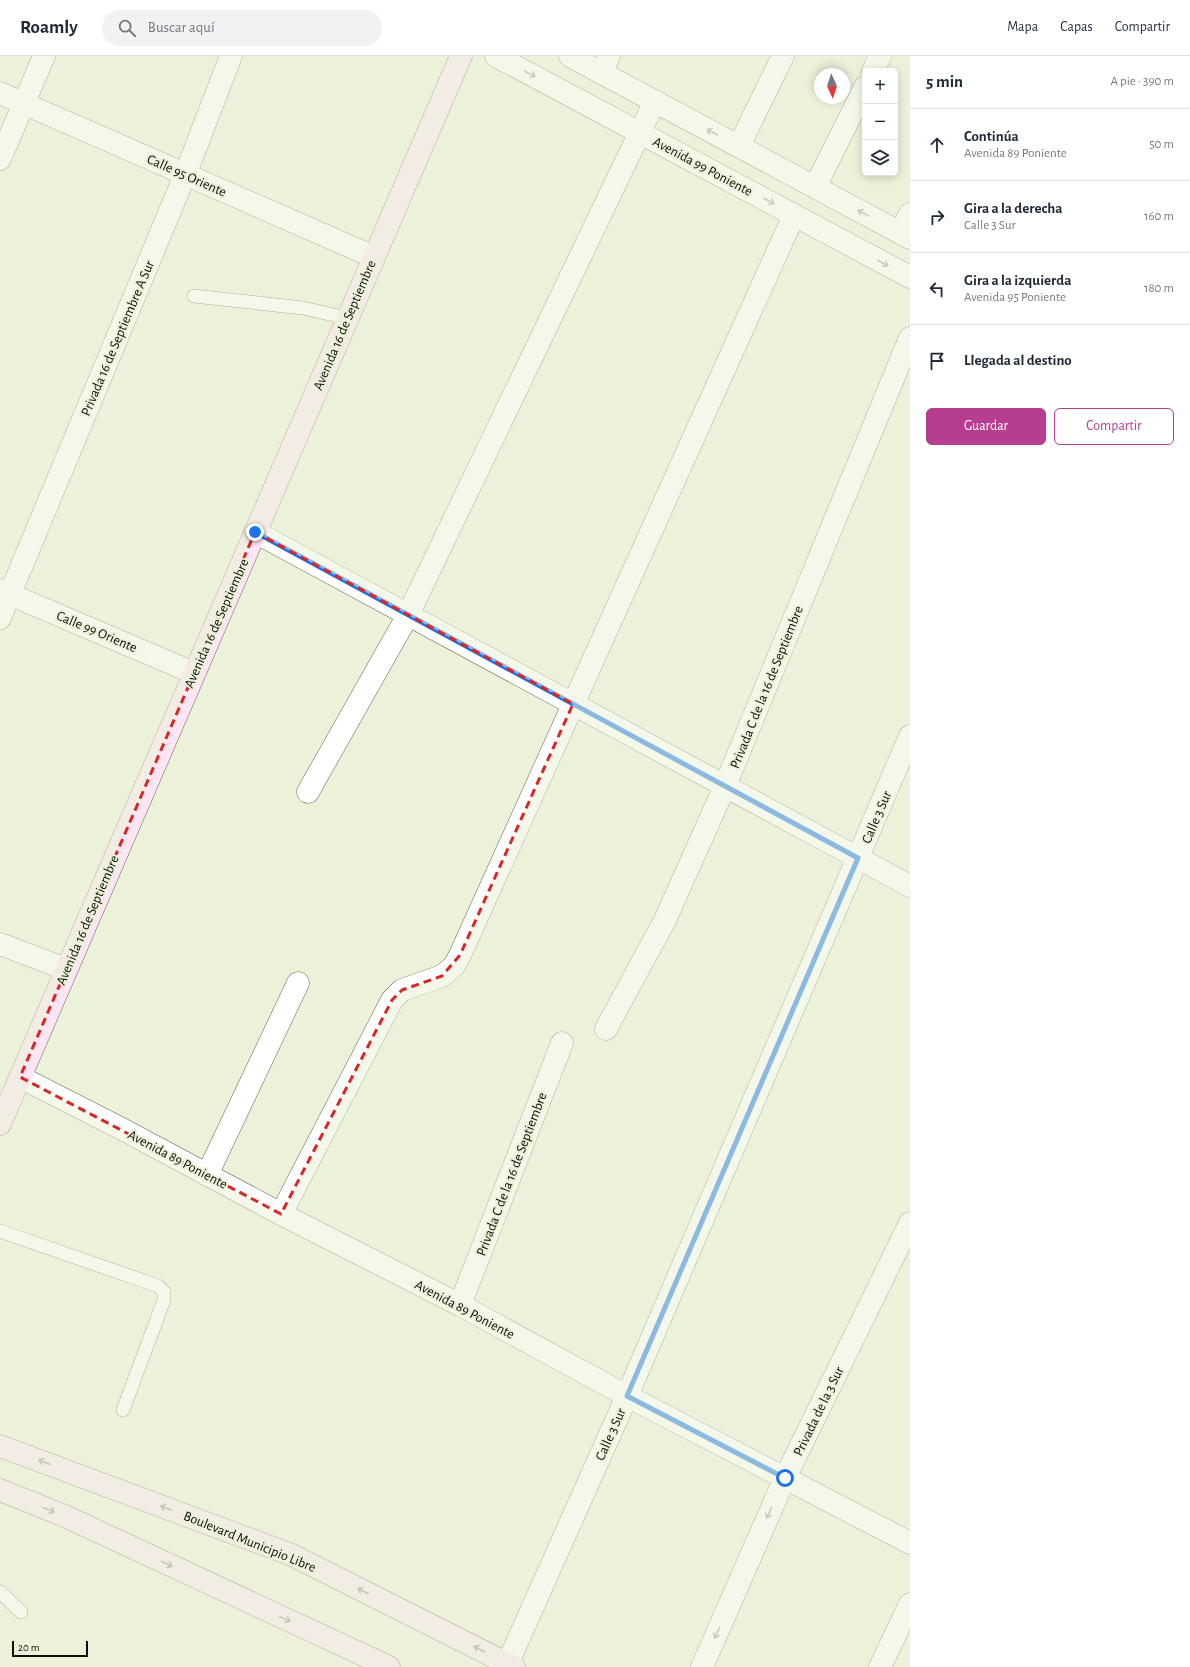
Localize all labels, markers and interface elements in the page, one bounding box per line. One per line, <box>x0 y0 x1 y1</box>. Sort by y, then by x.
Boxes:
search box <box>102 10 382 46</box>
icon: search <box>116 17 138 39</box>
text: Roamly <box>20 18 78 37</box>
text: Buscar aquí <box>148 20 215 35</box>
text: Mapa <box>1007 20 1038 34</box>
text: Capas <box>1060 20 1093 34</box>
text: Compartir <box>1115 20 1170 34</box>
north arrow <box>814 68 850 104</box>
map controls <box>862 68 898 176</box>
button: + <box>862 68 898 104</box>
one-way arrow <box>524 71 536 79</box>
text: 5 min <box>926 73 963 90</box>
text: A pie · 390 m <box>1110 75 1174 88</box>
button: − <box>862 104 898 140</box>
one-way arrow <box>706 128 718 135</box>
text: Continúa <box>964 129 1019 144</box>
icon: ahead <box>926 134 948 156</box>
street label: Avenida 99 Poniente <box>650 135 755 199</box>
text: 50 m <box>1149 138 1174 151</box>
button: layers <box>862 140 898 176</box>
text: Avenida 89 Poniente <box>964 147 1067 160</box>
street label: Calle 95 Oriente <box>145 152 228 200</box>
one-way arrow <box>762 198 774 206</box>
text: Gira a la derecha <box>964 201 1063 216</box>
icon: right <box>926 206 948 228</box>
one-way arrow <box>858 209 870 216</box>
text: 160 m <box>1144 210 1174 223</box>
text: Calle 3 Sur <box>964 219 1016 232</box>
street label: Privada 16 de Septiembre A Sur <box>79 258 157 418</box>
street label: Avenida 16 de Septiembre <box>311 258 379 392</box>
one-way arrow <box>877 259 889 267</box>
text: Gira a la izquierda <box>964 273 1071 288</box>
icon: left <box>926 278 948 300</box>
text: 180 m <box>1144 282 1174 295</box>
text: Avenida 95 Poniente <box>964 291 1066 304</box>
icon: arrive <box>926 350 948 372</box>
text: Llegada al destino <box>964 353 1072 368</box>
button: Guardar <box>926 408 1046 445</box>
button: Compartir <box>1054 408 1174 445</box>
route end <box>246 523 264 541</box>
street label: Avenida 16 de Septiembre <box>182 557 252 690</box>
street label: Privada C de la 16 de Septiembre <box>728 604 806 771</box>
street label: Calle 99 Oriente <box>54 609 139 655</box>
street label: Calle 3 Sur <box>860 789 894 846</box>
street label: Avenida 16 de Septiembre <box>54 853 122 987</box>
street label: Privada C de la 16 de Septiembre <box>474 1091 550 1258</box>
street label: Avenida 89 Poniente <box>125 1128 230 1192</box>
street label: Avenida 89 Poniente <box>412 1278 517 1342</box>
street label: Privada de la 3 Sur <box>791 1364 847 1458</box>
street label: Calle 3 Sur <box>593 1406 629 1463</box>
one-way arrow <box>39 1458 51 1466</box>
route start <box>776 1469 794 1487</box>
one-way arrow <box>160 1503 172 1511</box>
one-way arrow <box>43 1506 55 1514</box>
one-way arrow <box>765 1507 773 1519</box>
street label: Boulevard Municipio Libre <box>181 1509 318 1575</box>
one-way arrow <box>161 1561 173 1568</box>
one-way arrow <box>357 1586 369 1594</box>
one-way arrow <box>278 1616 290 1623</box>
one-way arrow <box>713 1626 721 1638</box>
scale bar <box>12 1639 88 1658</box>
text: 20 m <box>18 1642 39 1653</box>
one-way arrow <box>473 1645 485 1652</box>

